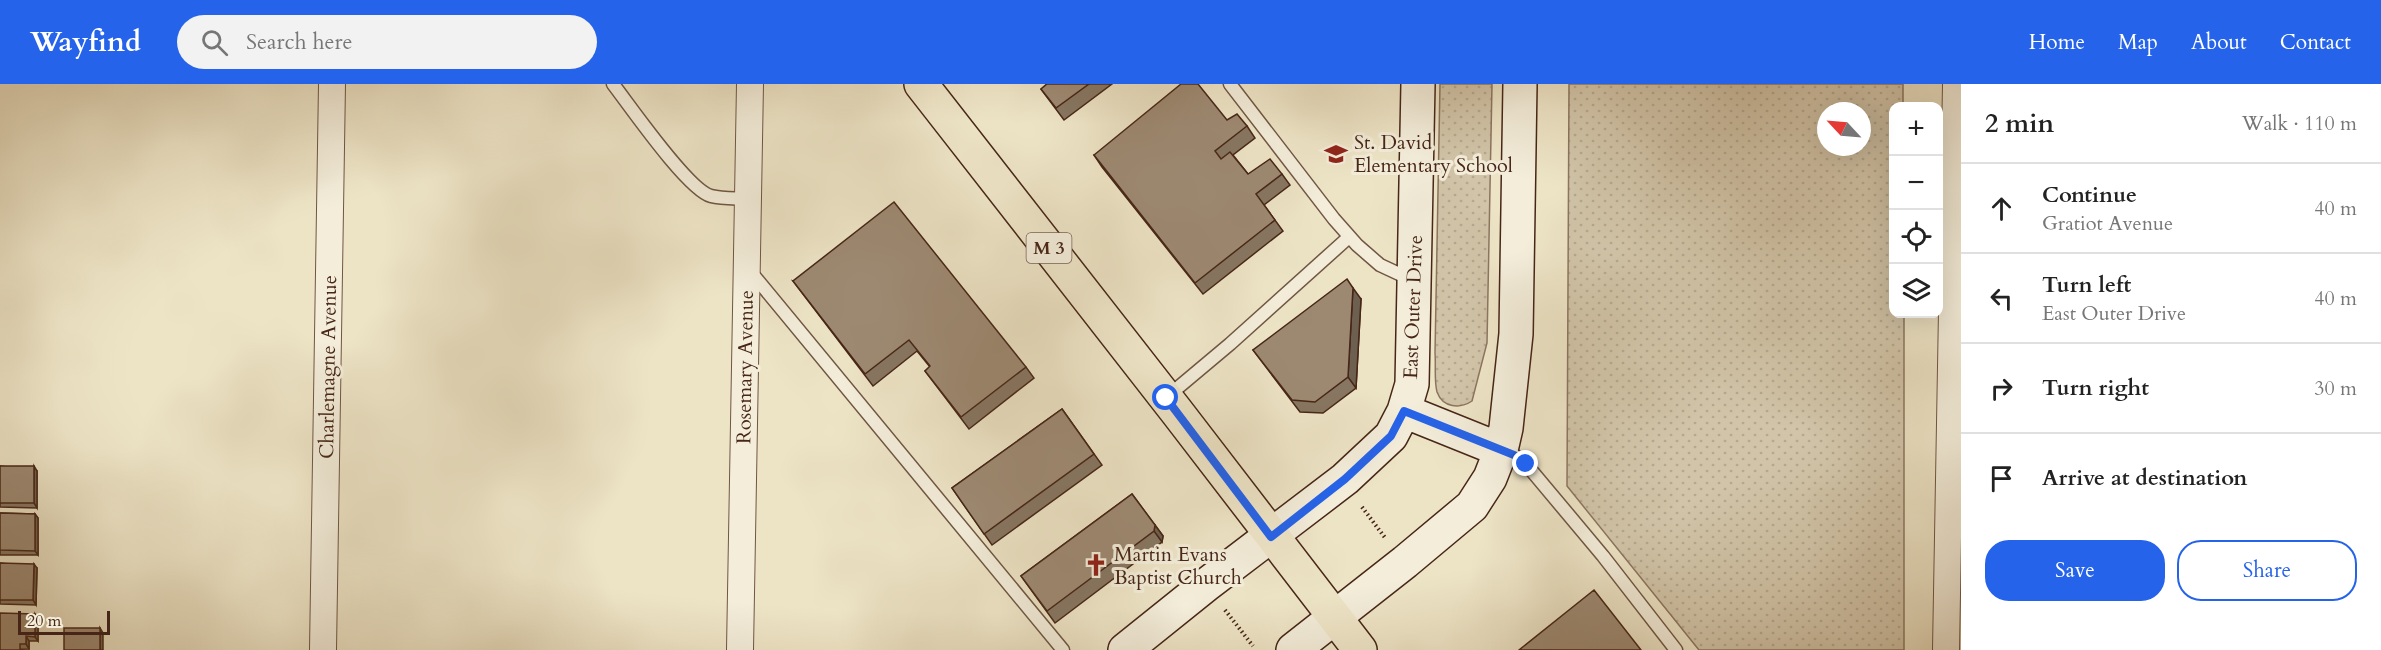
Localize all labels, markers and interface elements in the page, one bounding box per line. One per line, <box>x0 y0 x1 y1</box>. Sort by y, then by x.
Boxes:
search box <box>177 15 597 69</box>
text: Wayfind <box>30 23 141 61</box>
icon: search <box>198 26 231 59</box>
text: Search here <box>246 27 353 57</box>
text: Home <box>2029 28 2085 57</box>
text: Map <box>2118 28 2158 57</box>
text: About <box>2191 28 2247 57</box>
text: Contact <box>2280 28 2351 57</box>
north arrow <box>1817 102 1871 156</box>
map controls <box>1889 102 1943 318</box>
button: + <box>1889 102 1943 156</box>
text: 2 min <box>1985 106 2054 141</box>
text: Walk · 110 m <box>2242 110 2357 137</box>
place label: St. David Elementary School <box>1354 129 1513 179</box>
school or university icon: St. David Elementary School <box>1323 141 1349 167</box>
button: − <box>1889 156 1943 210</box>
text: Continue <box>2042 180 2137 210</box>
icon: ahead <box>1985 192 2018 225</box>
text: 40 m <box>2314 195 2357 222</box>
button: locate <box>1889 210 1943 264</box>
text: Gratiot Avenue <box>2042 210 2173 237</box>
road number: M 3 <box>1026 233 1072 263</box>
street label: East Outer Drive <box>1397 235 1429 379</box>
button: layers <box>1889 264 1943 318</box>
text: Turn left <box>2042 270 2131 300</box>
street label: Charlemagne Avenue <box>313 275 343 459</box>
icon: left <box>1985 282 2018 315</box>
text: 40 m <box>2314 285 2357 312</box>
street label: Rosemary Avenue <box>730 290 760 444</box>
text: East Outer Drive <box>2042 300 2186 327</box>
icon: right <box>1985 372 2018 405</box>
text: Turn right <box>2042 373 2149 403</box>
text: 30 m <box>2314 375 2357 402</box>
route start <box>1152 384 1178 410</box>
route end <box>1512 450 1538 476</box>
icon: arrive <box>1985 462 2018 495</box>
text: Arrive at destination <box>2042 463 2247 493</box>
button: Save <box>1985 540 2165 601</box>
button: Share <box>2177 540 2357 601</box>
place label: Martin Evans Baptist Church <box>1114 541 1242 591</box>
church icon: Martin Evans Baptist Church <box>1083 552 1109 578</box>
scale bar <box>18 608 110 636</box>
text: 20 m <box>27 610 61 632</box>

